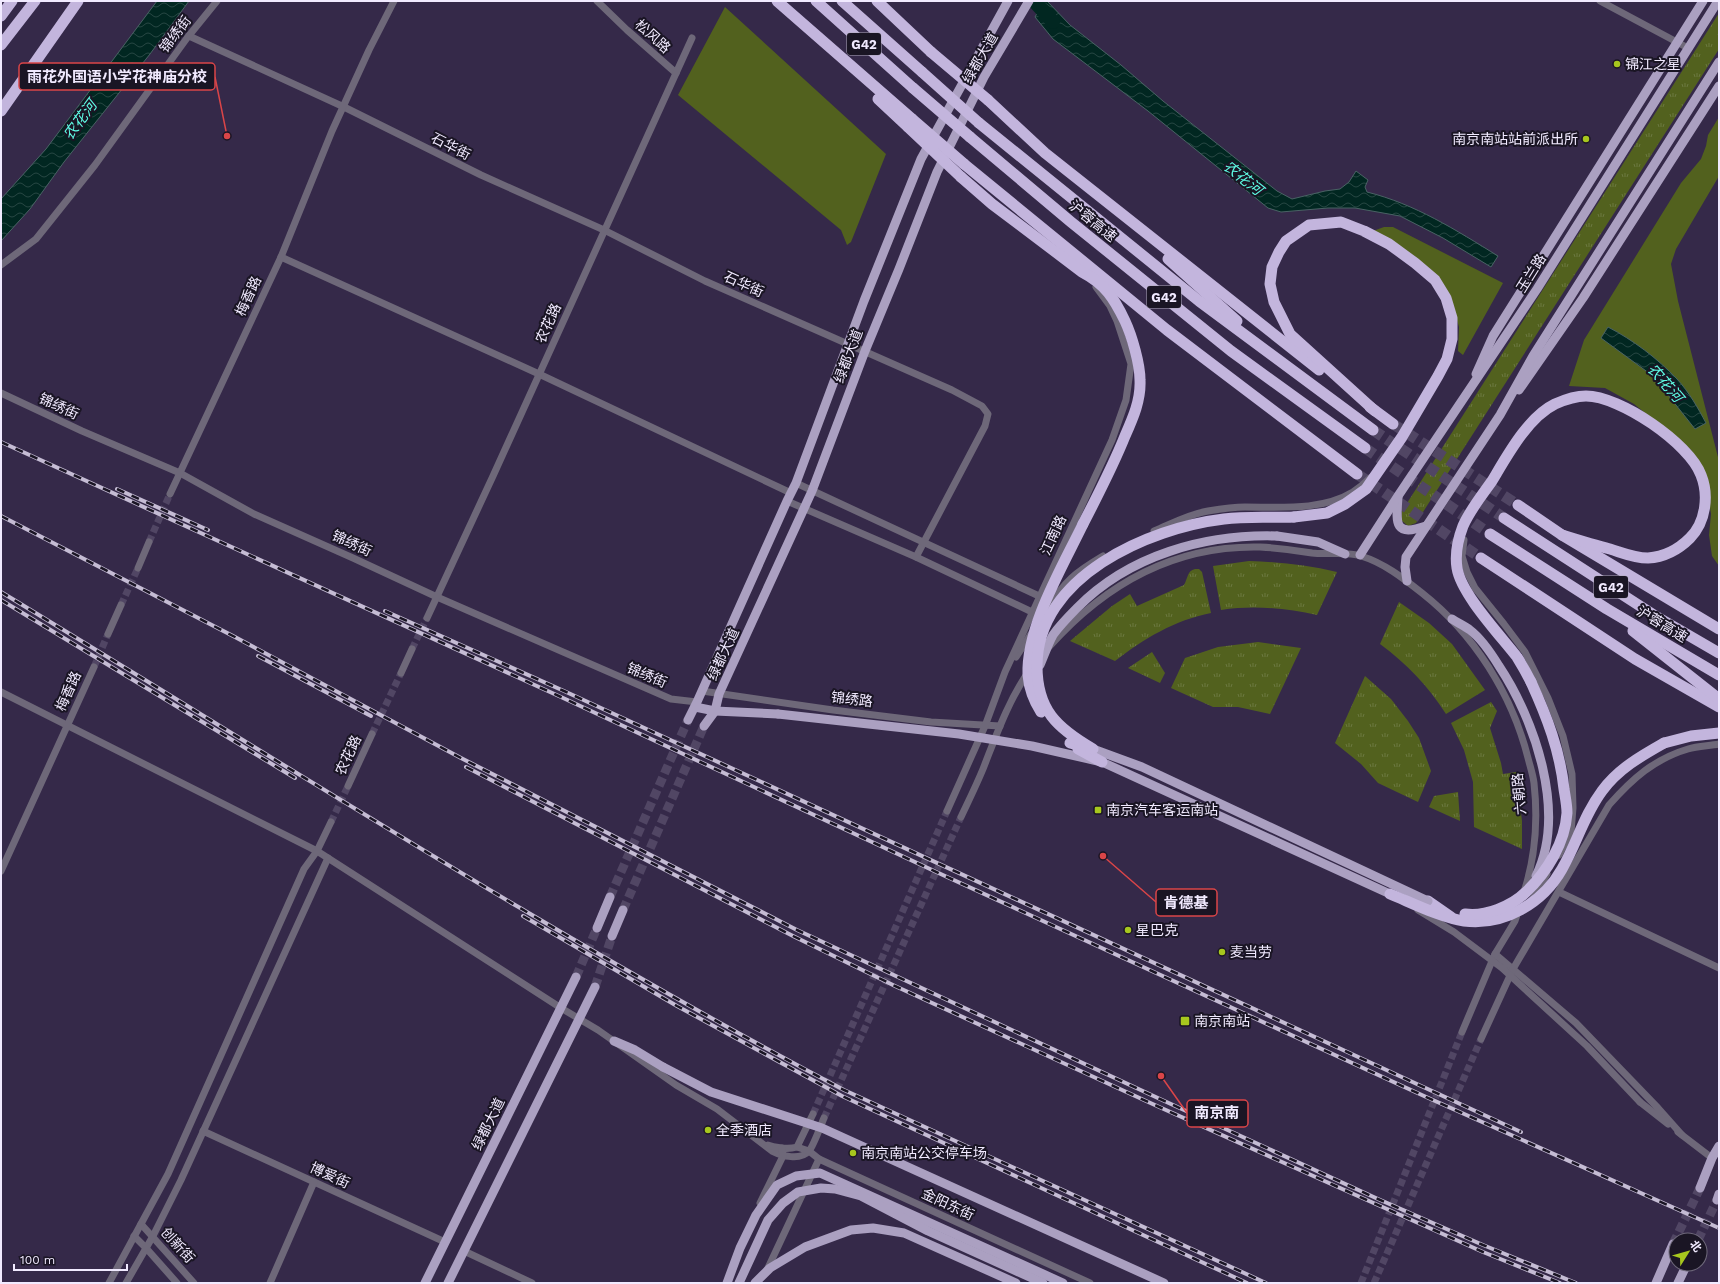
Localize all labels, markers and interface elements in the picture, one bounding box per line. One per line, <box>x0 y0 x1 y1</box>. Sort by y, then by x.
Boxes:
street label: 锦绣街 <box>156 12 194 56</box>
street label: 松风路 <box>632 16 674 56</box>
street label: 绿都大道 <box>959 30 1001 86</box>
road number: G42 <box>847 33 881 55</box>
place label: 锦江之星 <box>1625 56 1681 72</box>
marker: 锦江之星 <box>1612 59 1622 69</box>
callout: 雨花外国语小学花神庙分校 <box>19 63 215 90</box>
text: 雨花外国语小学花神庙分校 <box>27 68 207 86</box>
water label: 农花河 <box>59 94 103 143</box>
street label: 石华街 <box>429 129 473 163</box>
place label: 南京南站站前派出所 <box>1452 131 1578 147</box>
marker: 南京南站站前派出所 <box>1581 134 1591 144</box>
water label: 农花河 <box>1220 157 1268 201</box>
street label: 沪蓉高速 <box>1066 197 1120 245</box>
street label: 玉兰路 <box>1513 251 1549 295</box>
street label: 石华街 <box>722 268 766 300</box>
street label: 梅香路 <box>232 274 264 318</box>
road number: G42 <box>1147 286 1181 308</box>
street label: 农花路 <box>532 301 564 345</box>
street label: 绿都大道 <box>830 327 866 385</box>
water label: 农花河 <box>1643 360 1689 408</box>
street label: 锦绣街 <box>37 390 81 422</box>
street label: 江南路 <box>1037 513 1069 557</box>
street label: 锦绣街 <box>330 527 374 559</box>
road number: G42 <box>1594 576 1628 598</box>
street label: 沪蓉高速 <box>1634 603 1690 645</box>
street label: 绿都大道 <box>704 625 742 683</box>
street label: 锦绣街 <box>625 659 669 691</box>
street label: 梅香路 <box>52 669 84 713</box>
street label: 锦绣路 <box>830 689 874 709</box>
street label: 农花路 <box>332 733 364 777</box>
street label: 六朝路 <box>1509 772 1529 816</box>
place label: 南京汽车客运南站 <box>1106 802 1218 818</box>
marker: 南京汽车客运南站 <box>1093 805 1103 815</box>
callout: 肯德基 <box>1156 889 1217 916</box>
text: 肯德基 <box>1163 894 1209 912</box>
place label: 星巴克 <box>1136 922 1178 938</box>
marker: 星巴克 <box>1123 925 1133 935</box>
place label: 麦当劳 <box>1230 944 1272 960</box>
marker: 麦当劳 <box>1217 947 1227 957</box>
place label: 南京南站 <box>1194 1013 1250 1029</box>
marker: 南京南站 <box>1179 1015 1191 1027</box>
street label: 绿都大道 <box>469 1095 507 1153</box>
callout: 南京南 <box>1187 1100 1248 1127</box>
text: 南京南 <box>1194 1104 1240 1122</box>
place label: 全季酒店 <box>716 1122 772 1138</box>
marker: 全季酒店 <box>703 1125 713 1135</box>
place label: 南京南站公交停车场 <box>861 1145 987 1161</box>
marker: 南京南站公交停车场 <box>848 1148 858 1158</box>
street label: 博爱街 <box>308 1159 352 1191</box>
street label: 金阳东街 <box>919 1185 977 1223</box>
street label: 创新街 <box>158 1224 198 1266</box>
north arrow <box>1668 1232 1708 1272</box>
text: 北 <box>1687 1238 1704 1255</box>
scale bar <box>14 1246 127 1272</box>
text: 100 m <box>20 1253 55 1267</box>

